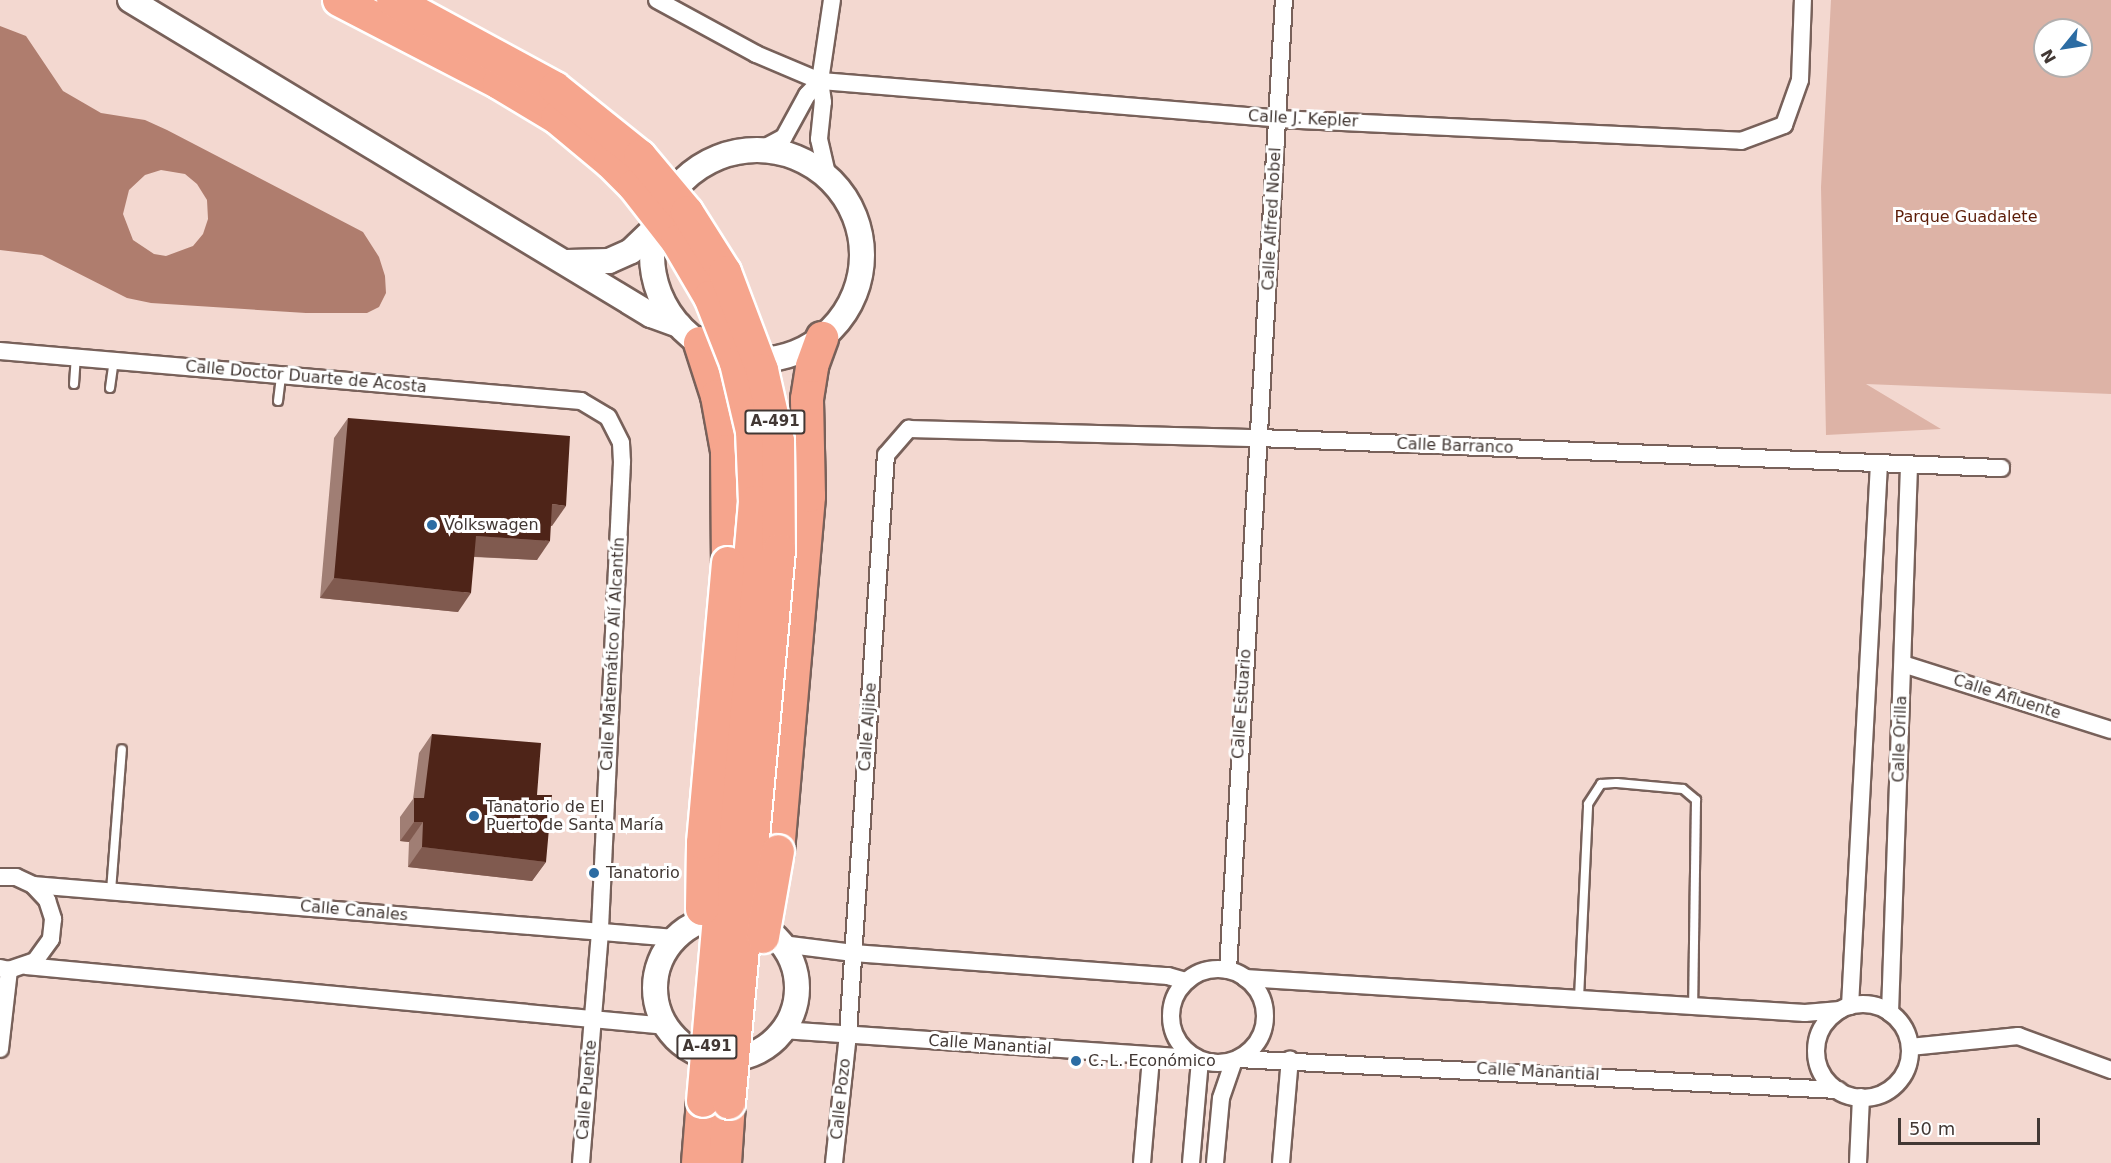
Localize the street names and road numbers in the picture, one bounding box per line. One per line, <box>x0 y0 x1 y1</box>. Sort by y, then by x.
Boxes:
street label: Calle J. Kepler <box>1247 107 1359 131</box>
street label: Calle Alfred Nobel <box>1259 147 1285 291</box>
street label: Calle Doctor Duarte de Acosta <box>185 357 427 397</box>
road number: A-491 <box>744 410 806 434</box>
street label: Calle Barranco <box>1396 434 1514 458</box>
street label: Calle Matemático Alí Alcantín <box>597 537 629 771</box>
street label: Calle Estuario <box>1229 648 1255 760</box>
street label: Calle Afluente <box>1951 671 2063 723</box>
street label: Calle Aljibe <box>855 682 881 772</box>
street label: Calle Orilla <box>1889 695 1911 783</box>
street label: Calle Canales <box>299 897 409 925</box>
street label: Calle Manantial <box>928 1031 1052 1059</box>
road number: A-491 <box>676 1035 738 1059</box>
street label: Calle Puente <box>573 1039 601 1141</box>
street label: Calle Pozo <box>827 1057 855 1141</box>
street label: Calle Manantial <box>1476 1059 1600 1085</box>

